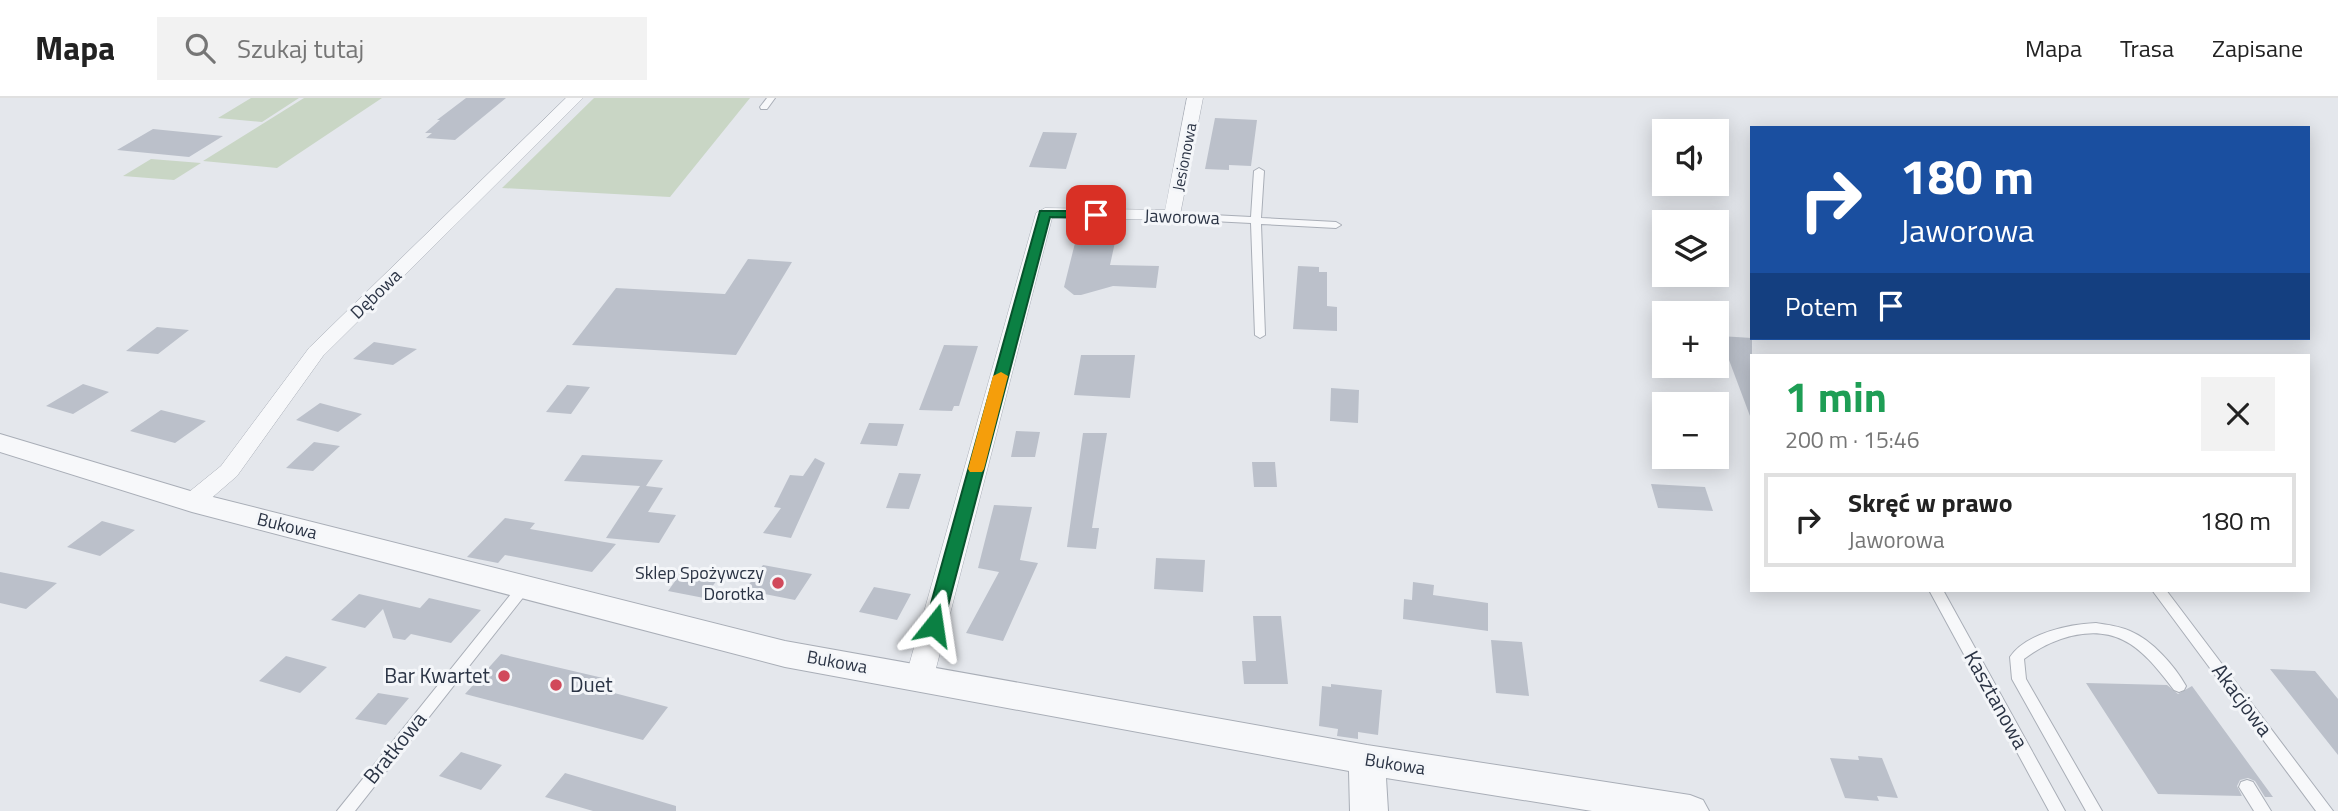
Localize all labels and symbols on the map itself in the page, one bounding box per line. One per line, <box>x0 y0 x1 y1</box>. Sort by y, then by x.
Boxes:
street label: Jesionowa <box>1166 121 1202 193</box>
pin <box>1066 185 1126 245</box>
street label: Jaworowa <box>1144 202 1220 231</box>
street label: Dębowa <box>344 262 407 325</box>
street label: Bukowa <box>254 505 320 546</box>
place label: Sklep Spożywczy Dorotka <box>635 559 764 607</box>
marker: Sklep Spożywczy Dorotka <box>770 575 786 591</box>
position arrow <box>897 588 971 662</box>
street label: Bukowa <box>805 643 870 680</box>
street label: Kasztanowa <box>1957 644 2037 755</box>
street label: Akacjowa <box>2205 656 2281 743</box>
place label: Bar Kwartet <box>384 659 491 691</box>
marker: Bar Kwartet <box>496 668 512 684</box>
place label: Duet <box>570 668 613 700</box>
marker: Duet <box>548 677 564 693</box>
street label: Bratkowa <box>355 704 434 791</box>
street label: Bukowa <box>1363 745 1427 782</box>

